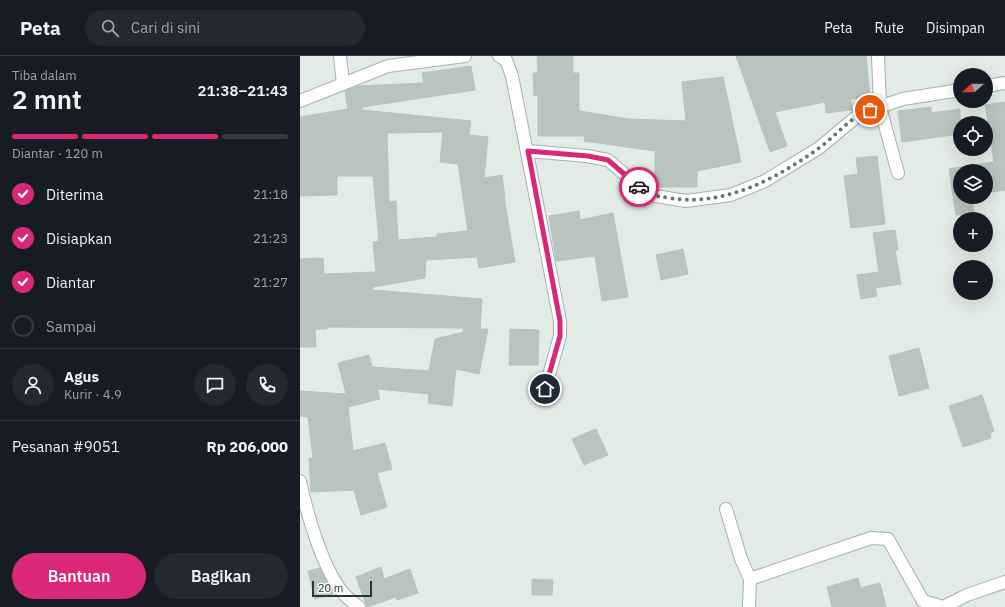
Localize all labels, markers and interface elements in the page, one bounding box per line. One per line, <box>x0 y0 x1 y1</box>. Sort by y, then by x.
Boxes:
search box <box>85 10 365 46</box>
text: Peta <box>20 16 61 40</box>
icon: search <box>99 17 121 39</box>
text: Cari di sini <box>131 18 200 37</box>
text: Peta <box>824 19 853 37</box>
text: Rute <box>875 19 904 37</box>
text: Disimpan <box>926 19 985 37</box>
text: Tiba dalam <box>12 67 77 84</box>
north arrow <box>953 68 993 108</box>
map controls <box>953 68 993 300</box>
text: 21:38–21:43 <box>198 81 288 100</box>
text: 2 mnt <box>12 82 82 116</box>
pin <box>853 93 887 127</box>
icon: bag <box>859 99 881 121</box>
button: locate <box>953 116 993 156</box>
text: Diantar · 120 m <box>12 145 103 162</box>
button: layers <box>953 164 993 204</box>
courier <box>619 167 659 207</box>
icon: car <box>628 176 650 198</box>
icon: check <box>12 183 34 205</box>
text: Diterima <box>46 185 104 204</box>
text: 21:18 <box>253 186 288 203</box>
button: + <box>953 212 993 252</box>
icon: check <box>12 227 34 249</box>
text: Disiapkan <box>46 229 112 248</box>
text: 21:23 <box>253 230 288 247</box>
button: − <box>953 260 993 300</box>
icon: check <box>12 271 34 293</box>
text: Diantar <box>46 273 95 292</box>
text: 21:27 <box>253 274 288 291</box>
text: Sampai <box>46 317 96 336</box>
button: person <box>12 364 54 406</box>
button: chat <box>194 364 236 406</box>
button: phone <box>246 364 288 406</box>
text: Agus <box>64 367 99 386</box>
pin <box>528 372 562 406</box>
icon: home <box>534 378 556 400</box>
text: Kurir · 4.9 <box>64 386 122 403</box>
text: Pesanan #9051 <box>12 437 120 456</box>
text: Rp 206,000 <box>207 437 288 456</box>
button: Bantuan <box>12 553 146 599</box>
button: Bagikan <box>154 553 288 599</box>
scale bar <box>312 579 372 598</box>
text: 20 m <box>318 581 343 595</box>

